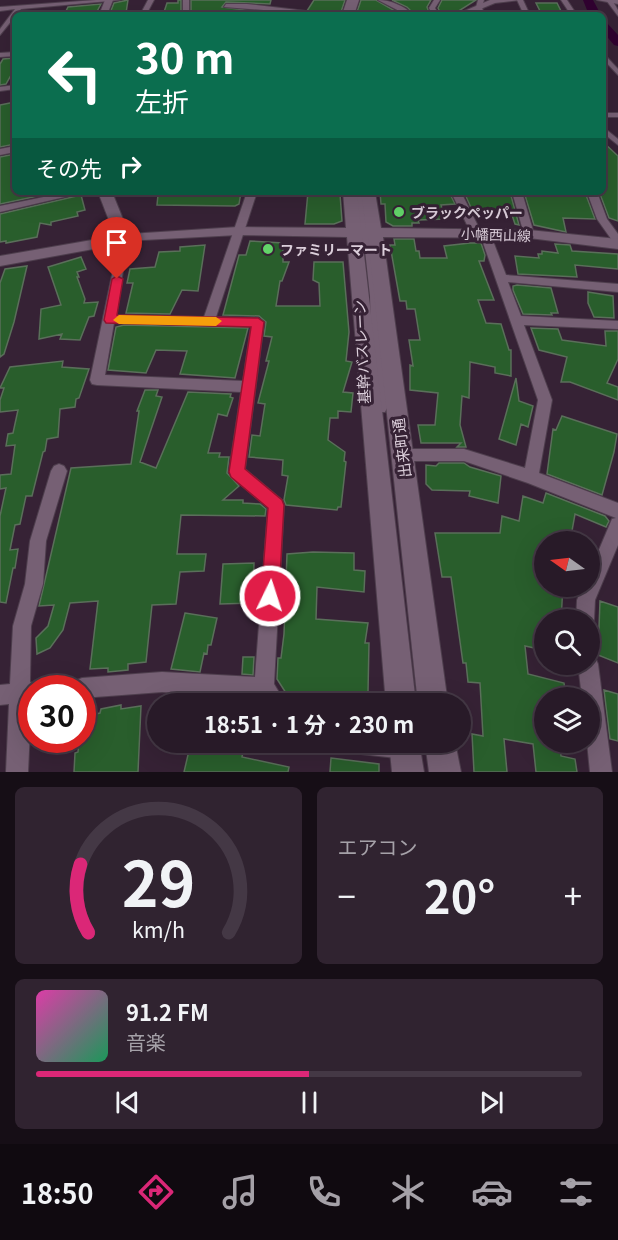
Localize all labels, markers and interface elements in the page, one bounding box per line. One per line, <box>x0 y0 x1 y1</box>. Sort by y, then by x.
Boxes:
text: 30 m <box>135 25 235 86</box>
icon: left <box>36 36 114 114</box>
text: 左折 <box>135 81 189 120</box>
icon: right <box>114 150 147 183</box>
text: その先 <box>36 151 102 183</box>
place label: ブラックペッパー <box>411 202 523 222</box>
marker: ブラックペッパー <box>392 205 406 219</box>
pin <box>91 217 142 279</box>
street label: 小幡西山線 <box>461 223 531 245</box>
icon: arrive <box>100 226 133 259</box>
place label: ファミリーマート <box>280 239 392 259</box>
marker: ファミリーマート <box>261 242 275 256</box>
street label: 基幹バスレーン <box>348 299 374 405</box>
street label: 出来町通 <box>387 417 415 479</box>
north arrow <box>534 531 600 597</box>
map controls <box>534 531 600 753</box>
position arrow <box>238 564 302 628</box>
button: search <box>534 609 600 675</box>
speed limit sign: 30 <box>18 675 96 753</box>
button: layers <box>534 687 600 753</box>
text: 18:51 · 1 分 · 230 m <box>204 707 414 739</box>
text: エアコン <box>338 832 418 861</box>
text: 29 <box>121 835 195 925</box>
text: 20° <box>424 862 495 927</box>
text: − <box>338 871 356 919</box>
text: + <box>564 871 582 919</box>
text: km/h <box>132 913 185 944</box>
text: 91.2 FM <box>126 995 209 1027</box>
text: 音楽 <box>126 1027 166 1056</box>
icon: previous <box>111 1086 144 1119</box>
icon: pause <box>293 1086 326 1119</box>
icon: next <box>475 1086 508 1119</box>
icon: directions <box>135 1171 177 1213</box>
icon: music <box>219 1171 261 1213</box>
icon: phone <box>303 1171 345 1213</box>
icon: climate <box>387 1171 429 1213</box>
icon: car <box>471 1171 513 1213</box>
icon: filters <box>555 1171 597 1213</box>
text: 18:50 <box>21 1173 93 1212</box>

